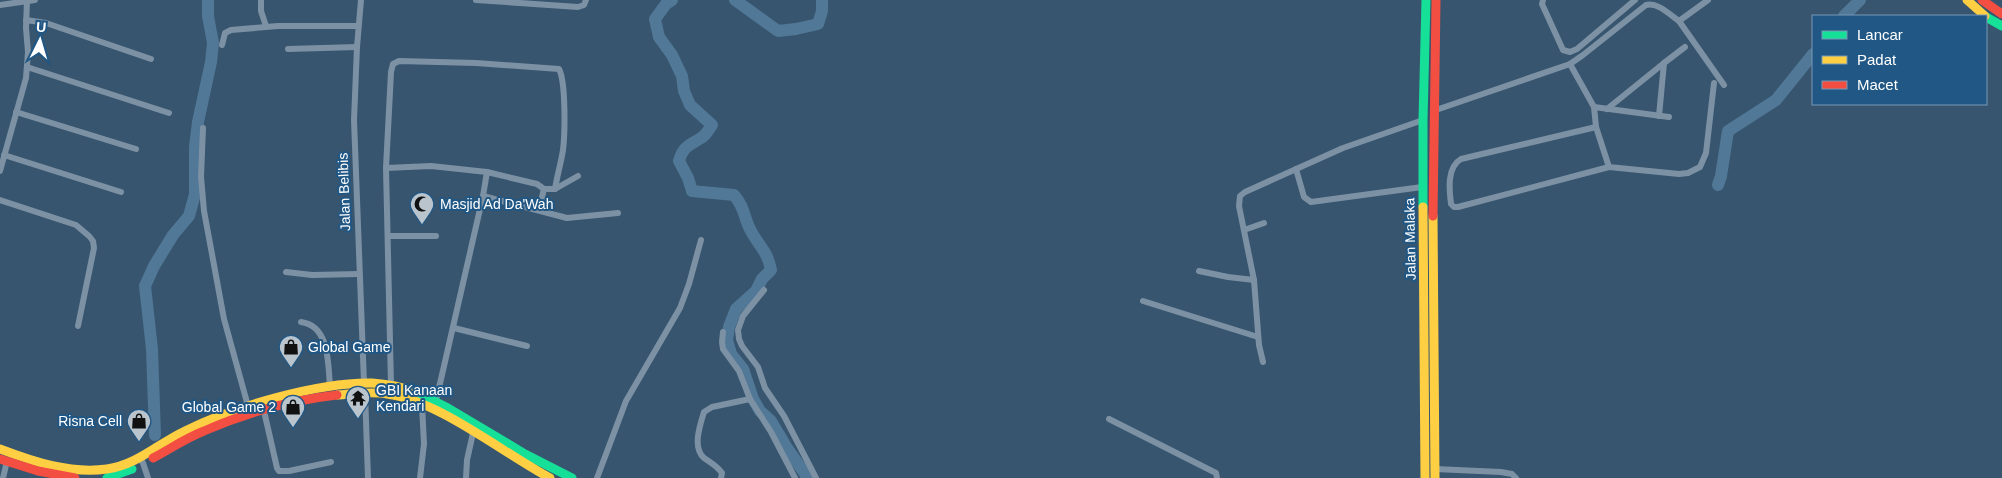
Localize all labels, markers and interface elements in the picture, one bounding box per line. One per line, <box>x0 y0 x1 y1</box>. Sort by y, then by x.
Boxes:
north arrow <box>15 15 65 65</box>
legend <box>1812 15 1987 105</box>
text: U <box>35 19 47 35</box>
text: Lancar <box>1857 26 1903 43</box>
text: Padat <box>1857 51 1897 68</box>
text: Macet <box>1857 76 1899 93</box>
street label: Jalan Belibis <box>335 152 353 232</box>
mosque icon: Masjid Ad Da'Wah <box>409 191 435 225</box>
place label: Masjid Ad Da'Wah <box>440 196 553 212</box>
street label: Jalan Malaka <box>1401 197 1419 280</box>
shop icon: Global Game <box>278 334 304 368</box>
place label: Global Game <box>308 339 391 355</box>
place label: GBI Kanaan Kendari <box>376 382 452 414</box>
temple icon: GBI Kanaan Kendari <box>345 385 371 419</box>
shop icon: Global Game 2 <box>280 394 306 428</box>
place label: Global Game 2 <box>182 399 276 415</box>
shop icon: Risna Cell <box>126 408 152 442</box>
place label: Risna Cell <box>58 413 122 429</box>

